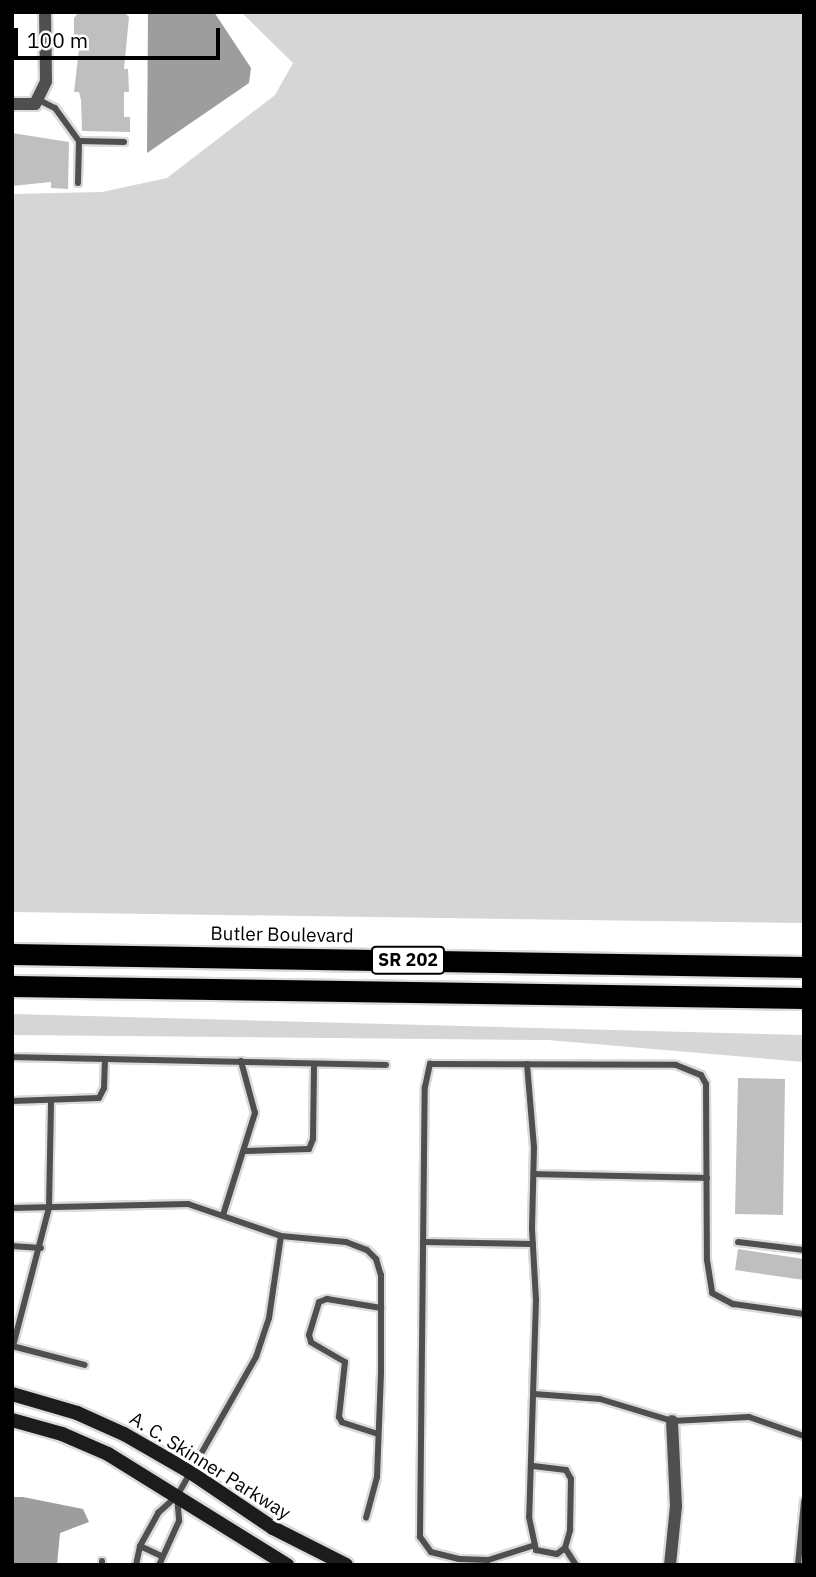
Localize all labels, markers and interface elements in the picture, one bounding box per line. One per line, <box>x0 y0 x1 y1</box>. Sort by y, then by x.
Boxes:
scale bar <box>18 14 224 58</box>
text: 100 m <box>27 26 88 54</box>
street label: Butler Boulevard <box>210 922 354 948</box>
road number: SR 202 <box>370 945 446 974</box>
street label: A. C. Skinner Parkway <box>125 1407 295 1525</box>

